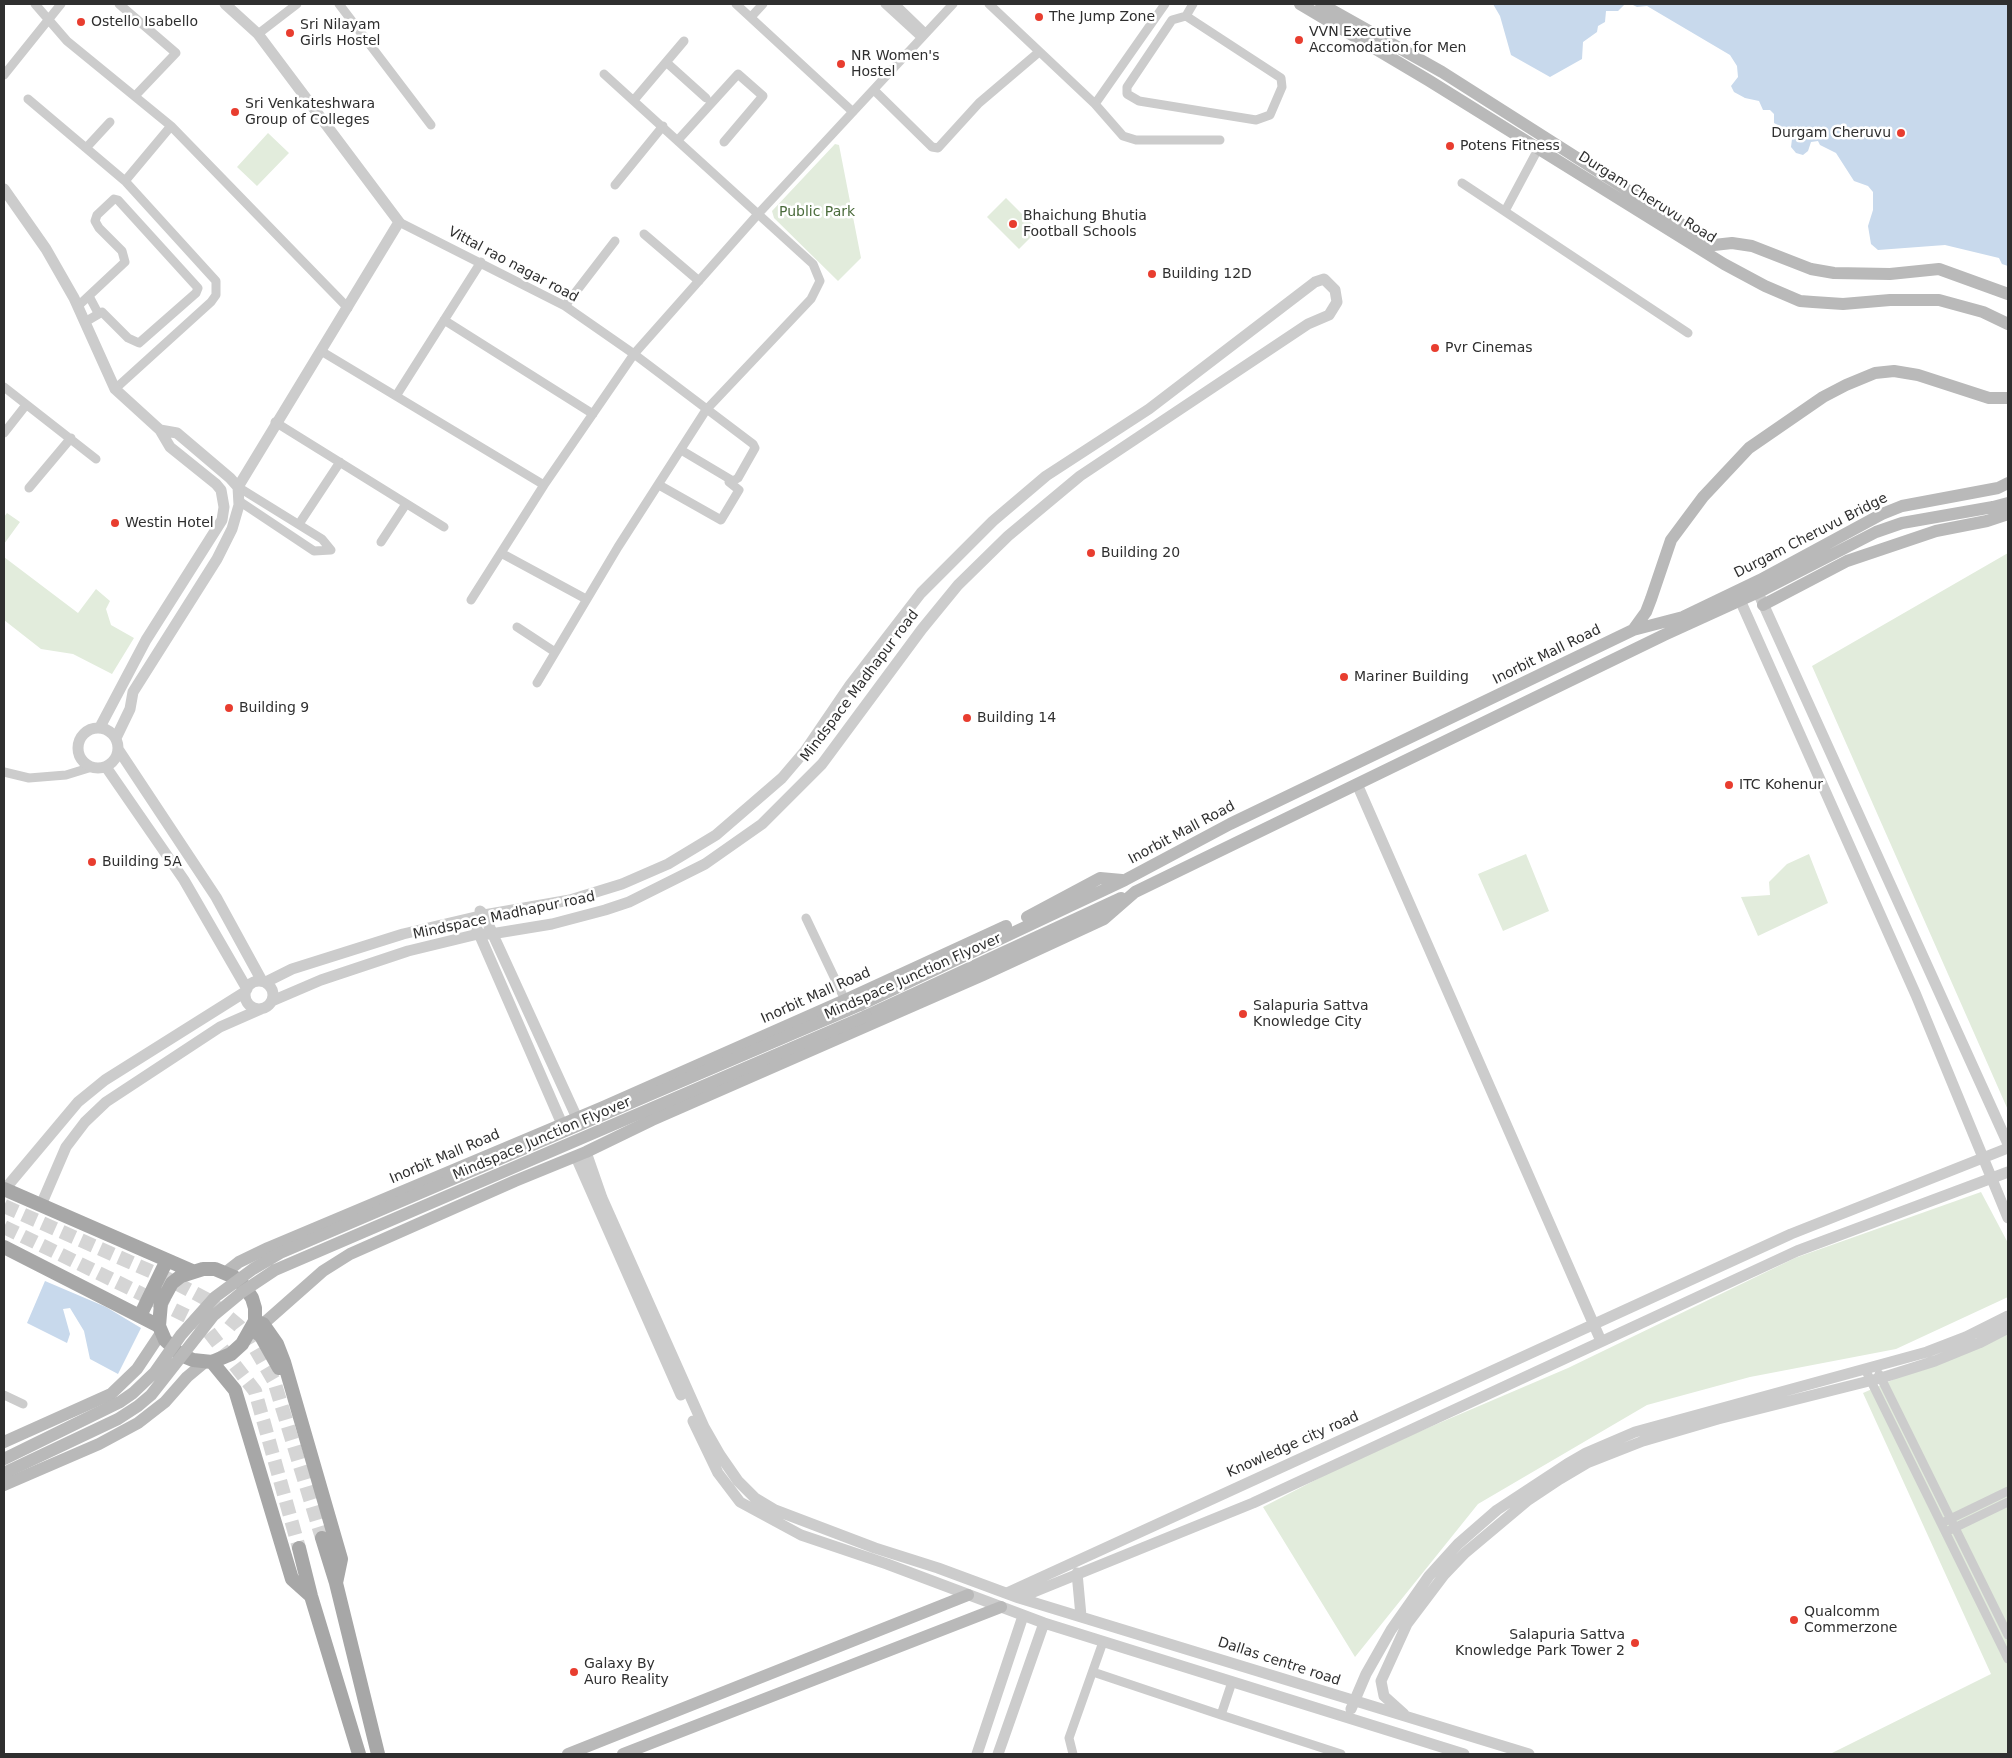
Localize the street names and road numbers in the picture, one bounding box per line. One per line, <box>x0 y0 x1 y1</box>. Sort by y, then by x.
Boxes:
street label: Durgam Cheruvu Road <box>1575 149 1719 247</box>
street label: Vittal rao nagar road <box>445 224 581 306</box>
street label: Durgam Cheruvu Bridge <box>1732 490 1890 582</box>
street label: Mindspace Madhapur road <box>797 607 923 765</box>
street label: Inorbit Mall Road <box>1490 622 1604 688</box>
street label: Inorbit Mall Road <box>1126 798 1238 868</box>
street label: Mindspace Madhapur road <box>411 888 597 944</box>
street label: Mindspace Junction Flyover <box>822 930 1004 1024</box>
street label: Inorbit Mall Road <box>759 964 873 1028</box>
street label: Mindspace Junction Flyover <box>451 1094 633 1184</box>
street label: Inorbit Mall Road <box>387 1126 503 1188</box>
street label: Knowledge city road <box>1224 1408 1362 1482</box>
street label: Dallas centre road <box>1215 1634 1343 1690</box>

